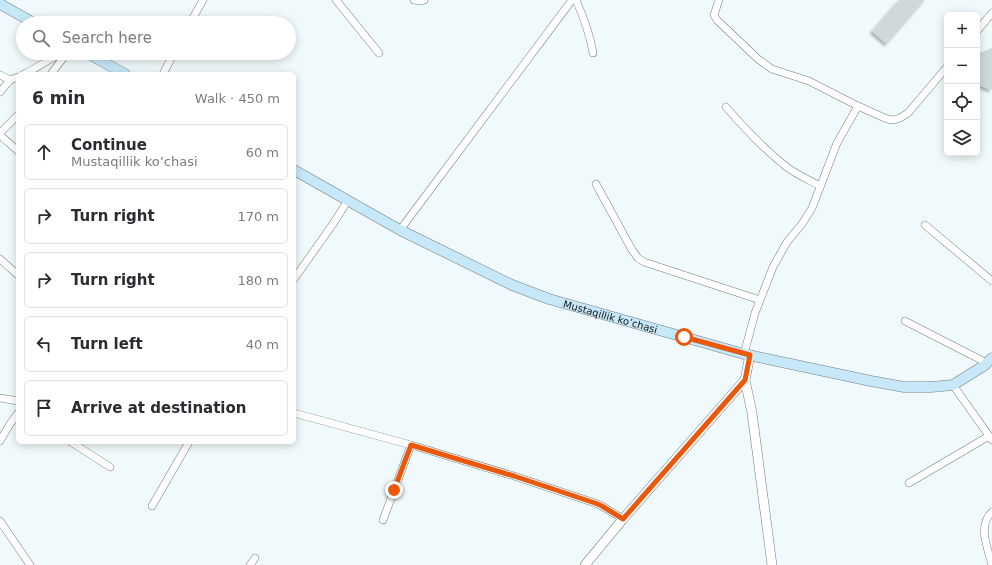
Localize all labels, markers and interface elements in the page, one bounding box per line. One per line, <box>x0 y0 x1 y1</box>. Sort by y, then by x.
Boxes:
map controls <box>944 12 980 156</box>
button: + <box>944 12 980 48</box>
search box <box>16 16 296 60</box>
icon: search <box>30 27 52 49</box>
text: Search here <box>62 29 152 47</box>
button: − <box>944 48 980 84</box>
button: locate <box>944 84 980 120</box>
text: 6 min <box>32 88 85 108</box>
text: Walk · 450 m <box>195 91 280 106</box>
button: layers <box>944 120 980 156</box>
text: Continue <box>71 136 147 154</box>
icon: ahead <box>33 141 55 163</box>
text: 60 m <box>246 145 279 160</box>
text: Mustaqillik ko’chasi <box>71 154 198 169</box>
icon: right <box>33 205 55 227</box>
text: Turn right <box>71 207 155 225</box>
text: 170 m <box>237 209 279 224</box>
icon: right <box>33 269 55 291</box>
text: Turn right <box>71 271 155 289</box>
text: 180 m <box>237 273 279 288</box>
street label: Mustaqillik ko’chasi <box>562 298 659 335</box>
route start <box>675 328 693 346</box>
icon: left <box>33 333 55 355</box>
text: Turn left <box>71 335 143 353</box>
text: 40 m <box>246 337 279 352</box>
icon: arrive <box>33 397 55 419</box>
text: Arrive at destination <box>71 399 246 417</box>
route end <box>385 481 403 499</box>

